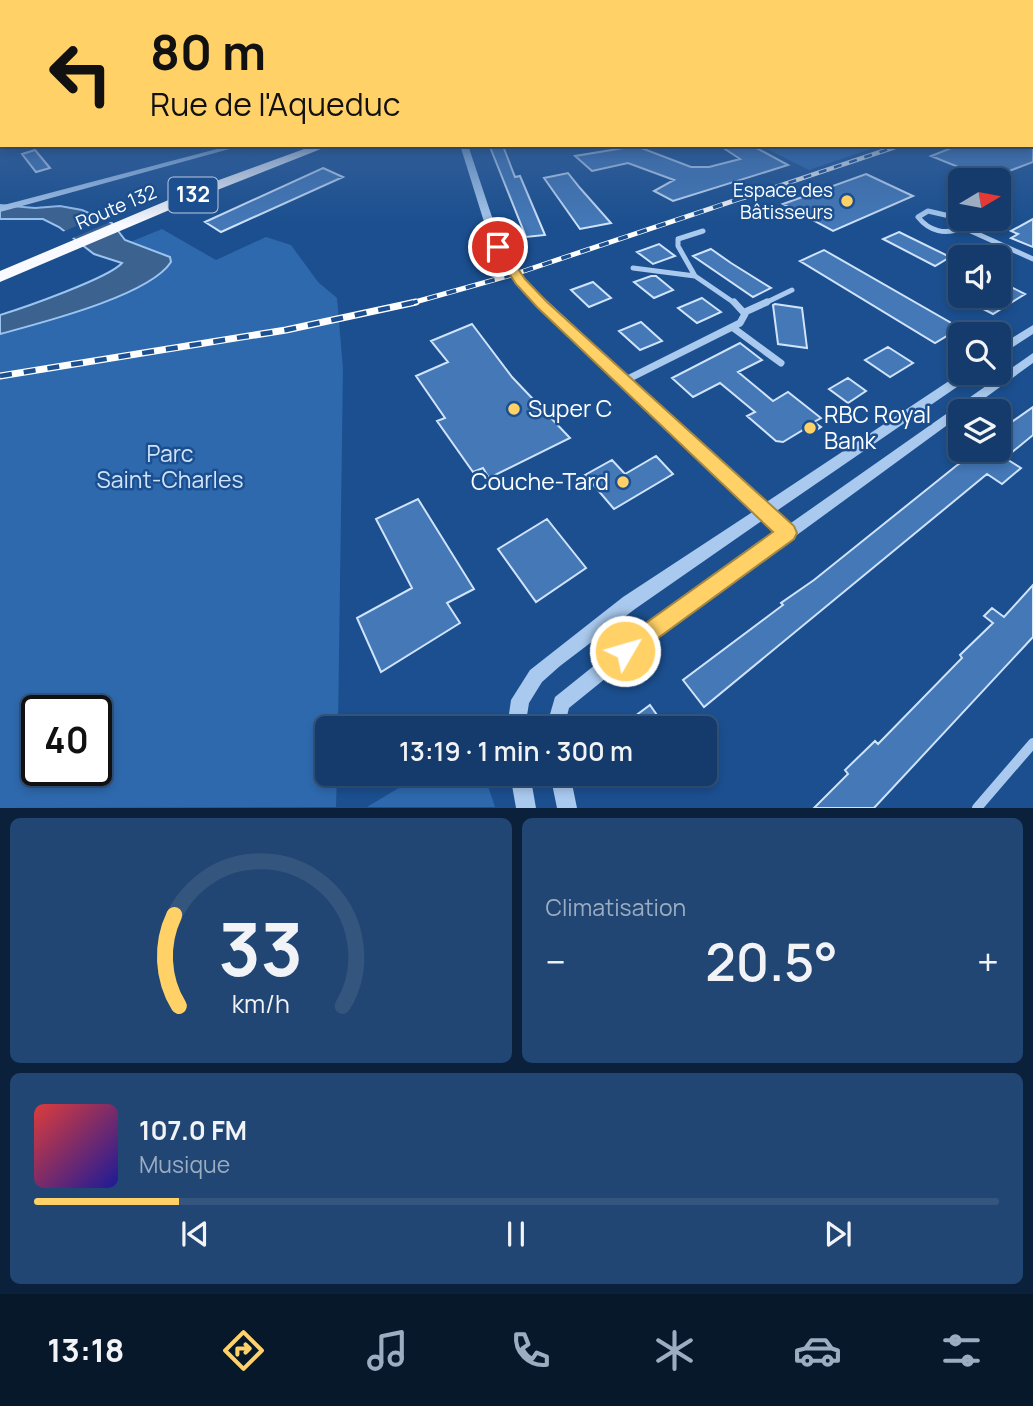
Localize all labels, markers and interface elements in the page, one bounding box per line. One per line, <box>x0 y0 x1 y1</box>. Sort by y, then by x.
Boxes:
text: 80 m <box>150 18 266 85</box>
icon: left <box>35 28 126 119</box>
text: Rue de l'Aqueduc <box>150 82 400 126</box>
north arrow <box>948 168 1012 231</box>
map controls <box>948 168 1011 462</box>
place label: Espace des Bâtisseurs <box>733 177 833 225</box>
street label: Route 132 <box>72 178 160 236</box>
road number: 132 <box>168 178 218 212</box>
marker: Espace des Bâtisseurs <box>839 193 855 209</box>
pin <box>468 217 528 277</box>
icon: arrive <box>479 228 517 266</box>
button: sound <box>948 245 1011 308</box>
button: search <box>948 322 1011 385</box>
place label: Super C <box>528 392 612 424</box>
place label: RBC Royal Bank <box>824 398 931 456</box>
button: layers <box>948 399 1011 462</box>
marker: Super C <box>506 401 522 417</box>
marker: RBC Royal Bank <box>802 420 818 436</box>
park label: Parc Saint-Charles <box>97 437 243 495</box>
place label: Couche-Tard <box>471 465 609 497</box>
marker: Couche-Tard <box>615 474 631 490</box>
position arrow <box>588 614 662 688</box>
speed limit sign: 40 <box>21 695 112 786</box>
text: 13:19 · 1 min · 300 m <box>399 733 633 769</box>
text: Climatisation <box>546 891 686 923</box>
text: 33 <box>218 899 303 999</box>
text: 20.5° <box>705 926 838 997</box>
text: − <box>546 935 566 987</box>
text: + <box>977 935 999 987</box>
text: km/h <box>232 986 290 1021</box>
text: 107.0 FM <box>139 1112 247 1148</box>
text: Musique <box>139 1148 230 1180</box>
icon: previous <box>176 1215 214 1253</box>
icon: pause <box>497 1215 535 1253</box>
icon: next <box>819 1215 857 1253</box>
icon: directions <box>219 1326 268 1375</box>
icon: music <box>363 1326 412 1375</box>
icon: phone <box>506 1326 555 1375</box>
icon: climate <box>650 1326 699 1375</box>
icon: car <box>793 1326 842 1375</box>
icon: filters <box>937 1326 986 1375</box>
text: 13:18 <box>47 1328 124 1372</box>

